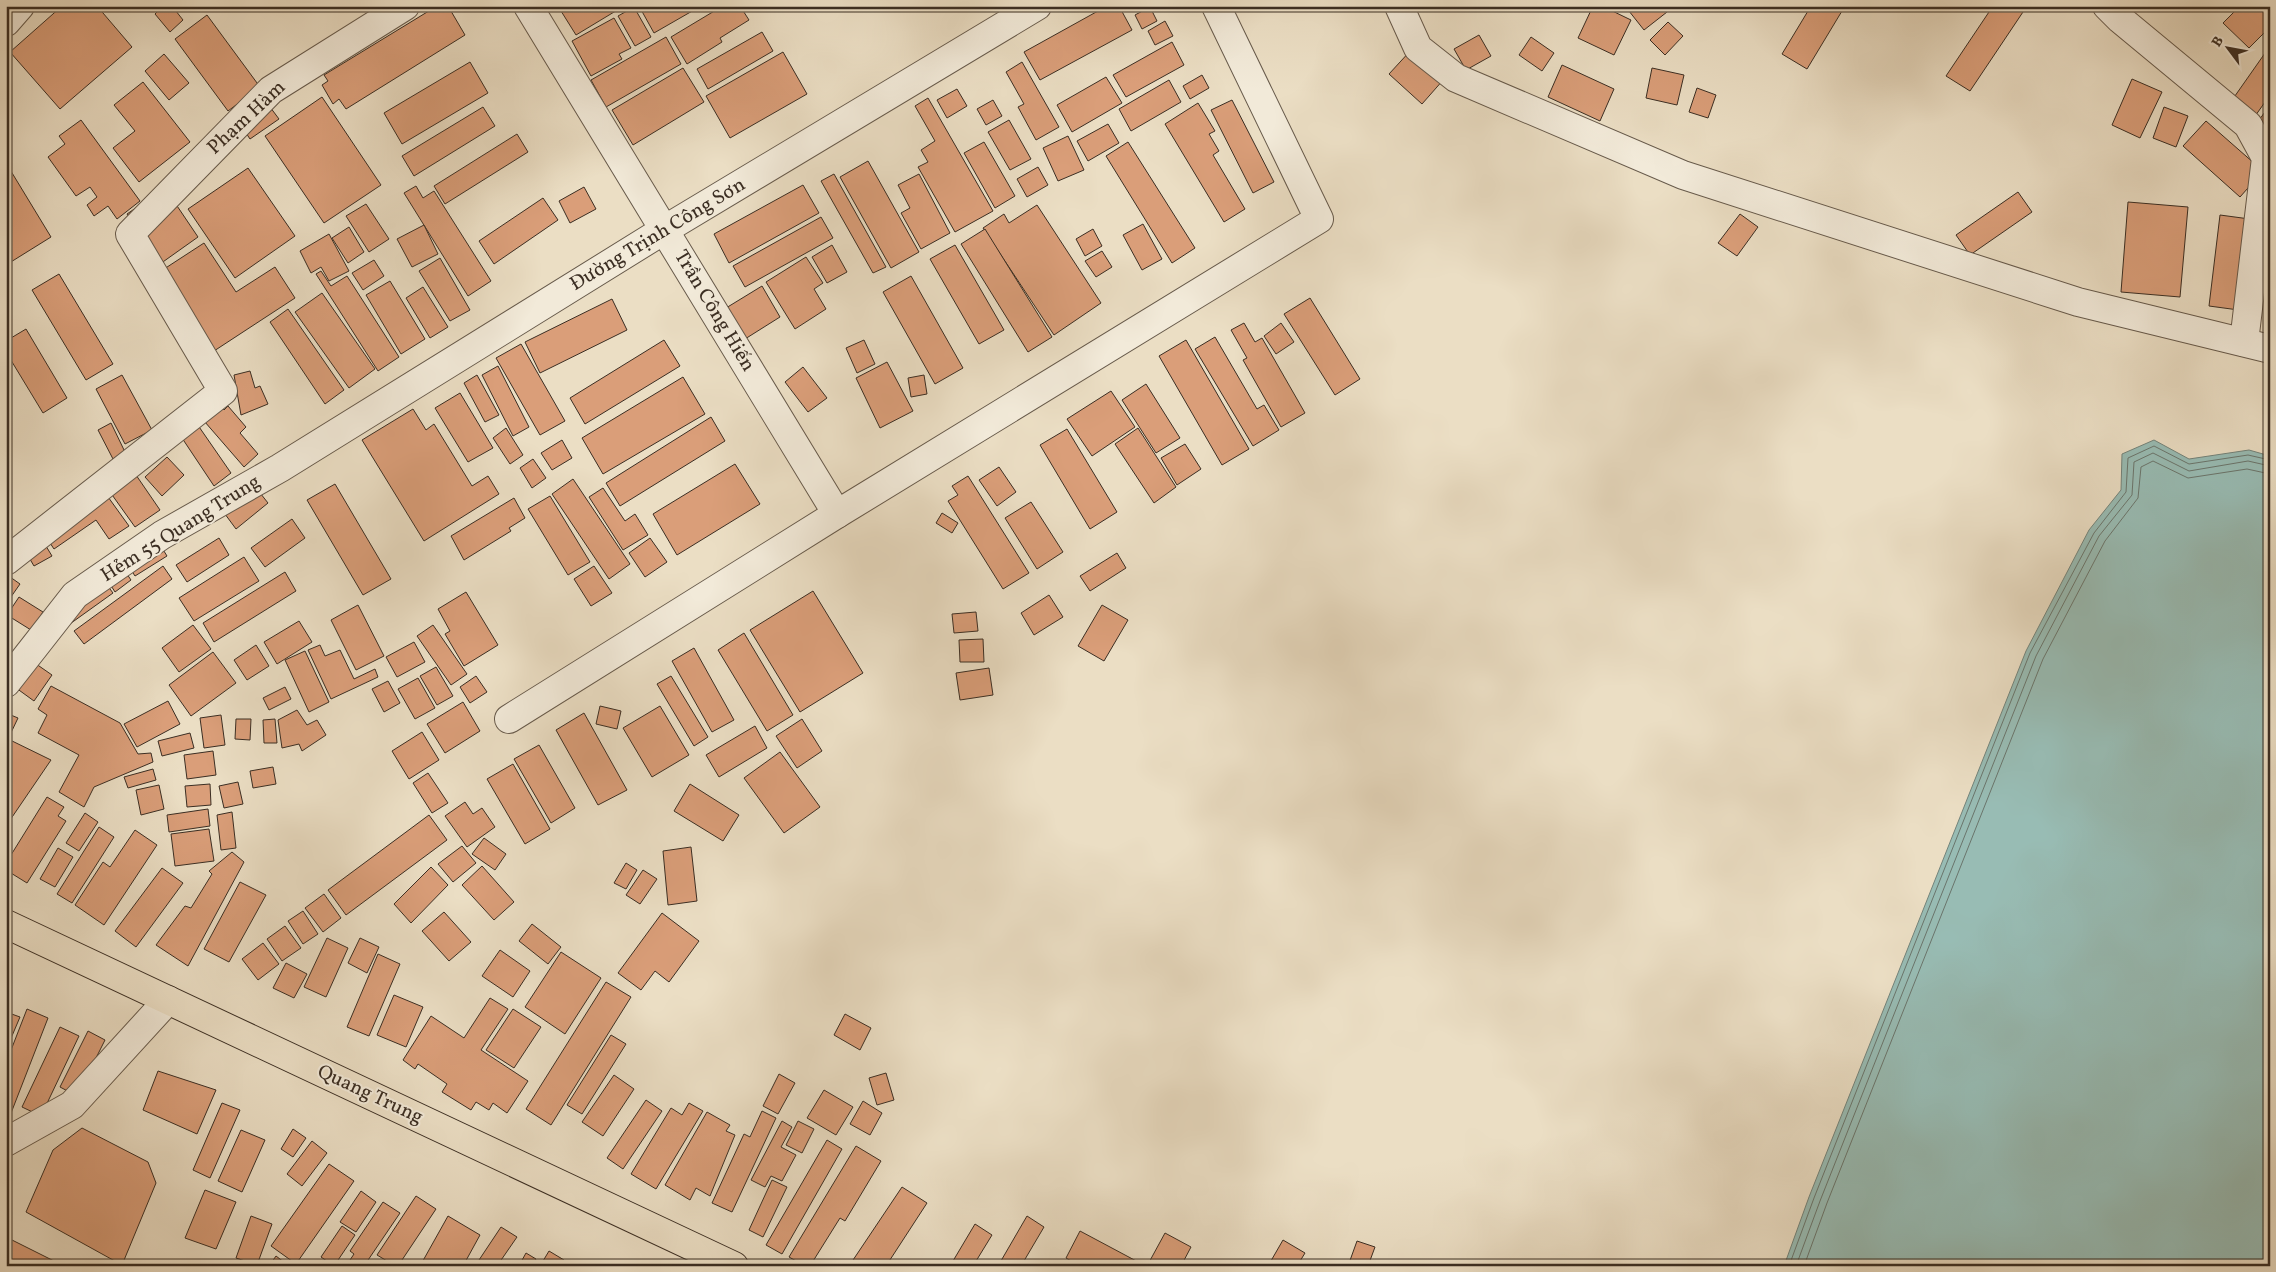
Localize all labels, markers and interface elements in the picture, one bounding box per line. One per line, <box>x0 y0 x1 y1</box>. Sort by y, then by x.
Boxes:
north arrow <box>2204 22 2254 72</box>
text: B <box>2208 33 2229 51</box>
street label: Phạm Hàm <box>202 74 292 162</box>
street label: Đường Trịnh Công Sơn <box>565 171 751 299</box>
street label: Trần Công Hiến <box>667 245 761 377</box>
street label: Hẻm 55 Quang Trung <box>96 468 266 590</box>
street label: Quang Trung <box>312 1058 428 1132</box>

